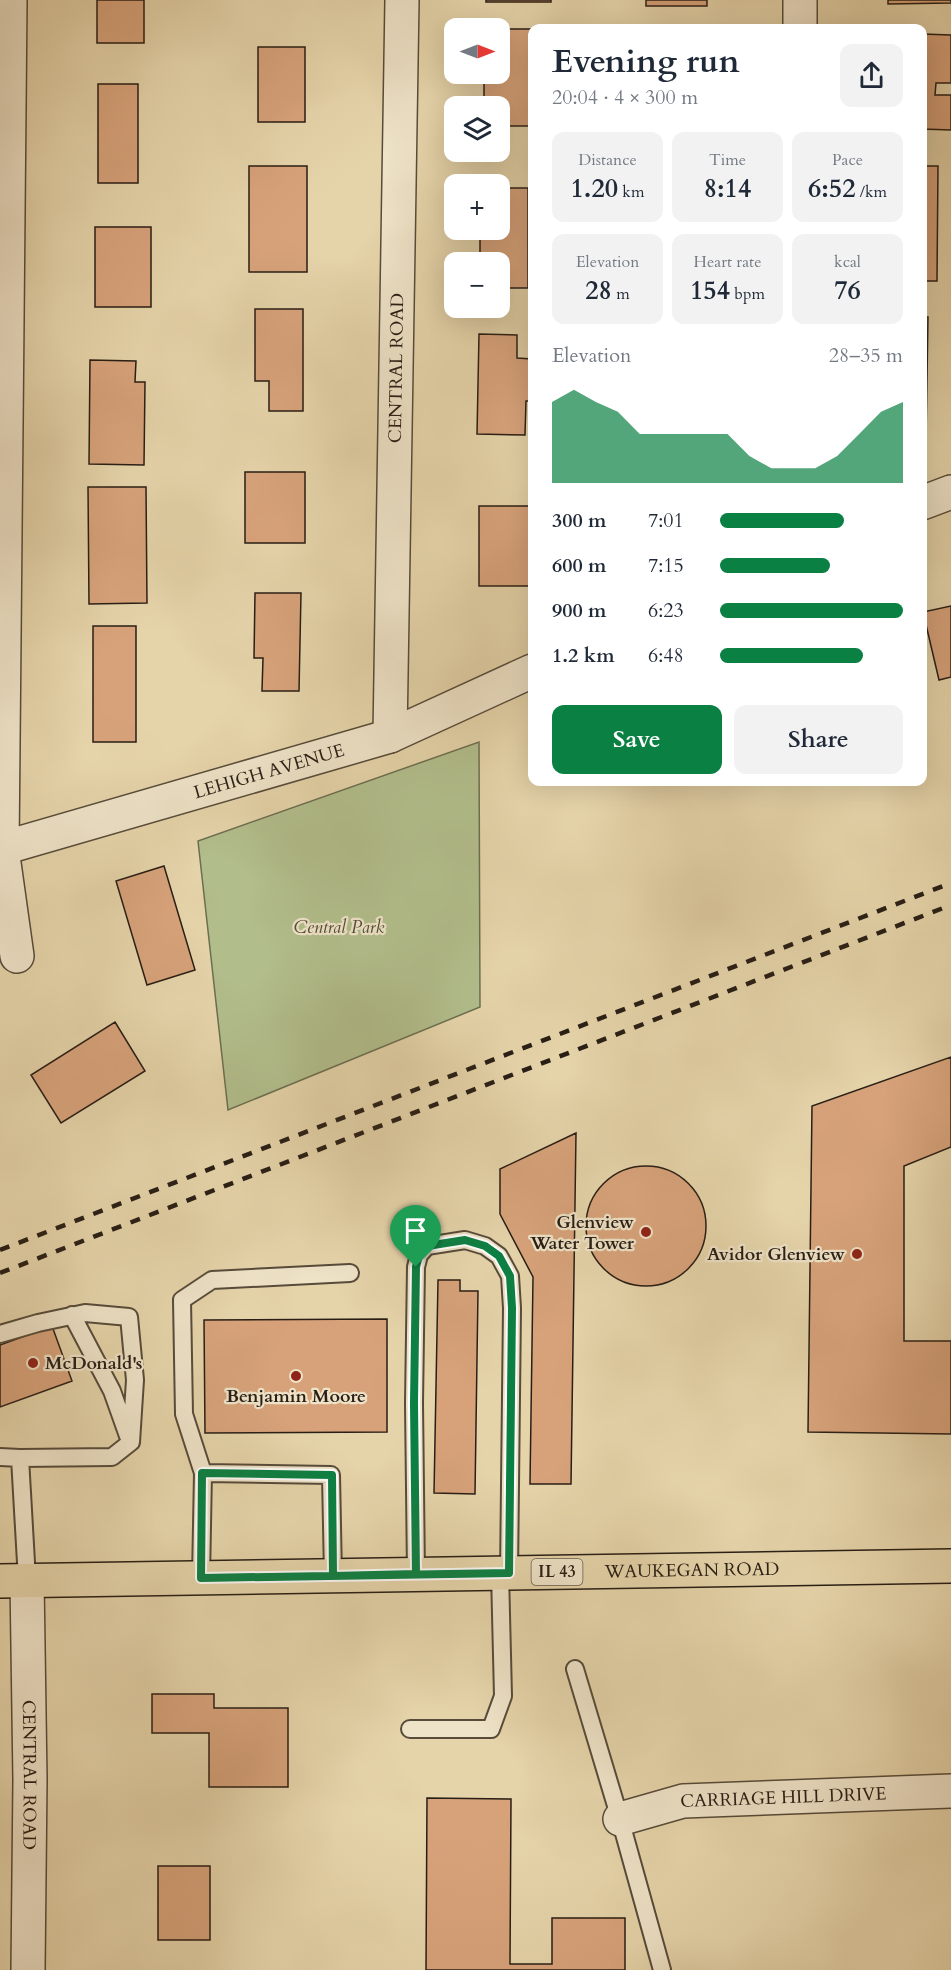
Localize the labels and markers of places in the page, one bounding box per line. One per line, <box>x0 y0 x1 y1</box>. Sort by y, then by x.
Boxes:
pin <box>390 1205 441 1267</box>
place label: Glenview Water Tower <box>529 1210 635 1256</box>
marker: Glenview Water Tower <box>639 1225 653 1239</box>
place label: Avidor Glenview <box>707 1242 845 1267</box>
marker: Avidor Glenview <box>850 1247 864 1261</box>
place label: McDonald's <box>45 1351 142 1376</box>
marker: McDonald's <box>26 1356 40 1370</box>
marker: Benjamin Moore <box>289 1369 303 1383</box>
place label: Benjamin Moore <box>226 1384 366 1409</box>

